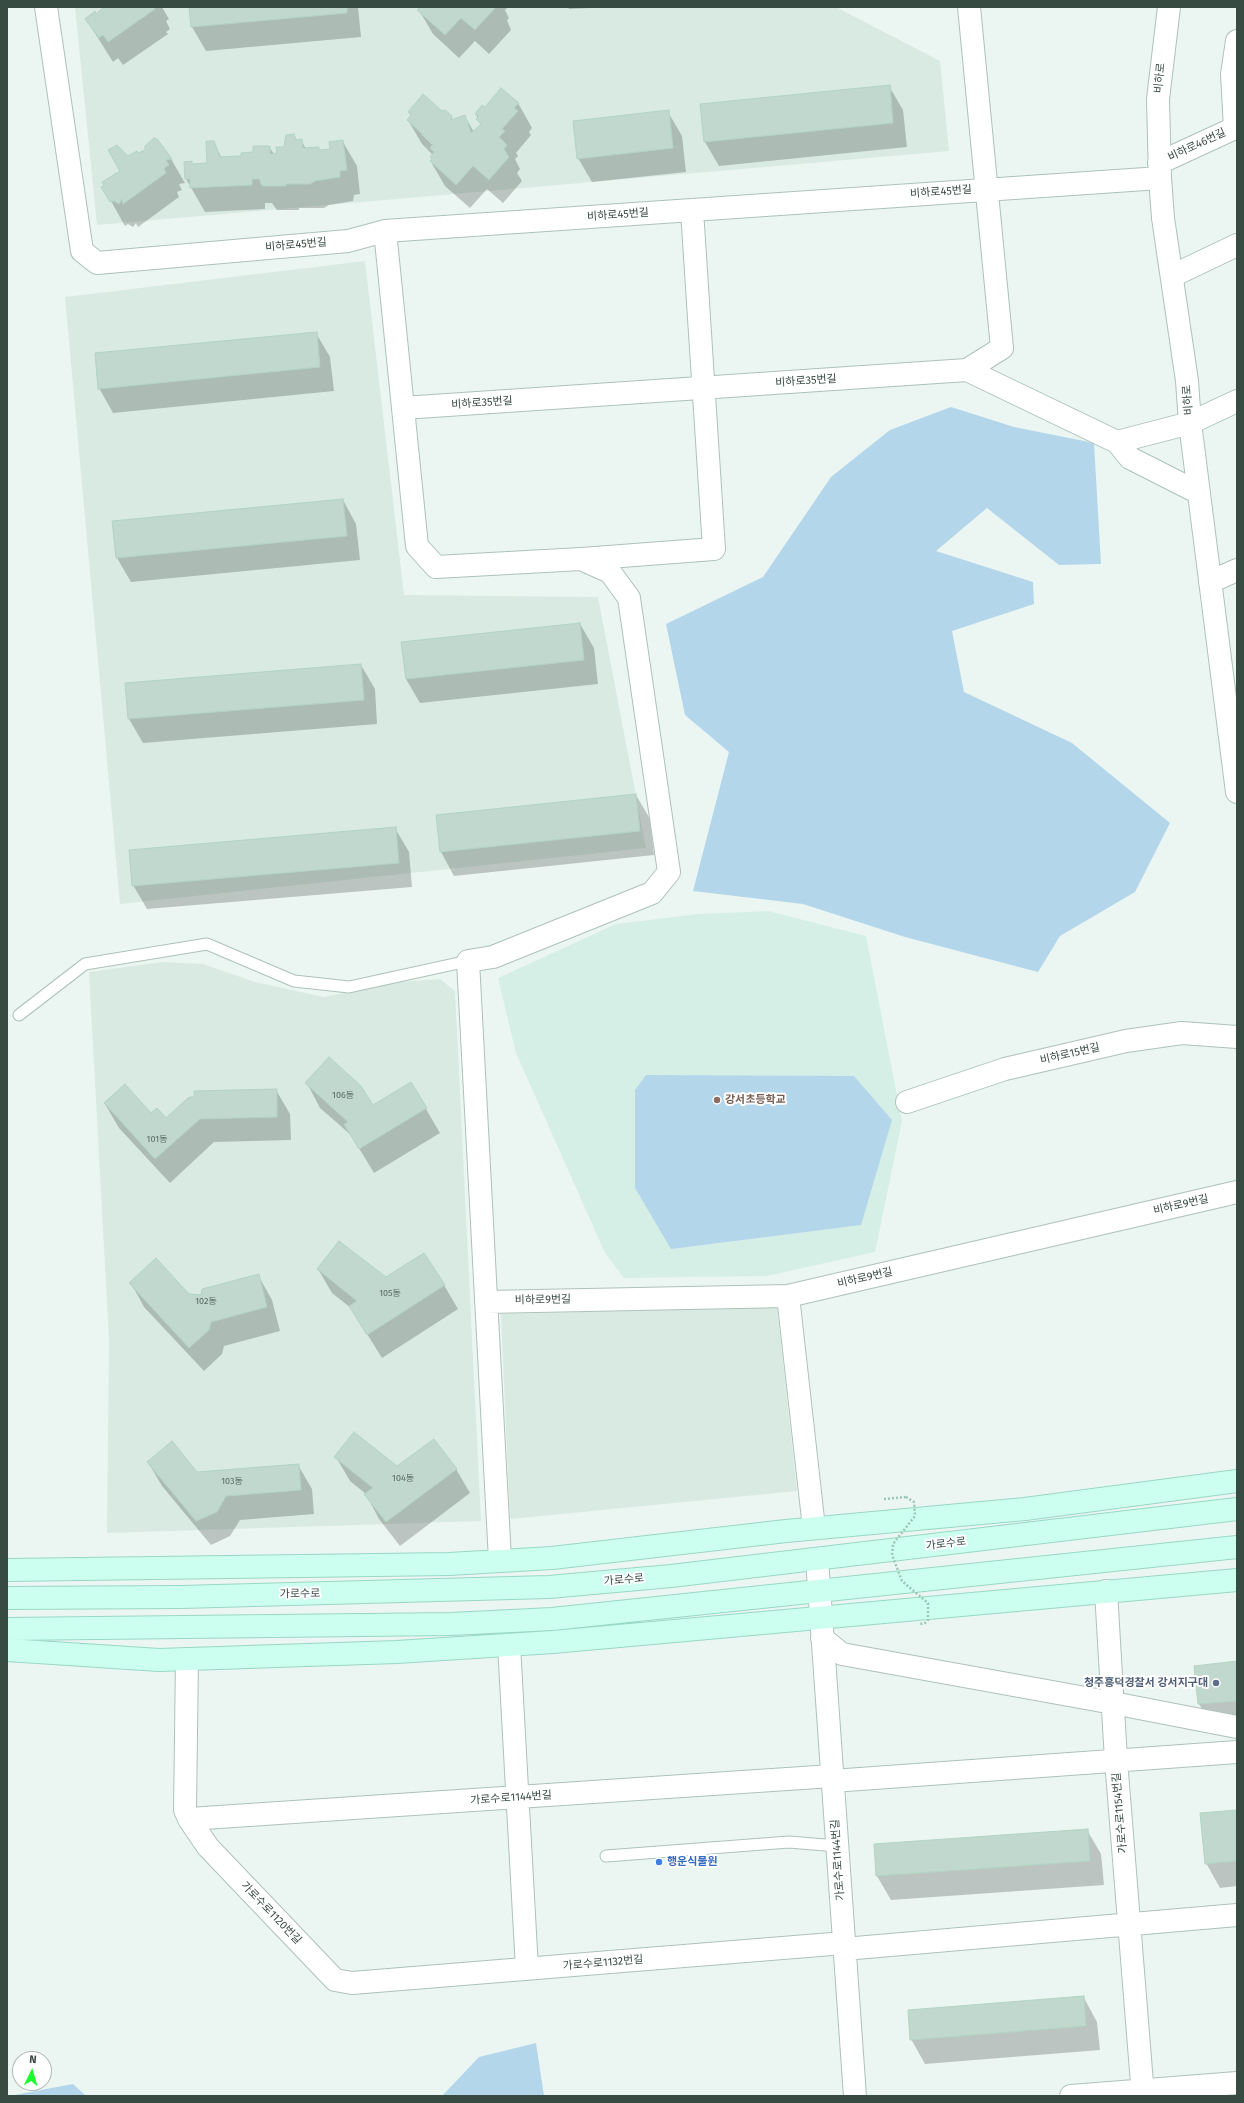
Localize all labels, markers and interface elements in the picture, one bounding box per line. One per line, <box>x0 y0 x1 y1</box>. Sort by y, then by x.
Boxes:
street label: 비하로 <box>1152 62 1168 94</box>
street label: 비하로46번길 <box>1166 126 1228 164</box>
street label: 비하로45번길 <box>910 183 972 201</box>
street label: 비하로45번길 <box>587 206 649 224</box>
street label: 비하로45번길 <box>265 236 327 254</box>
street label: 비하로35번길 <box>775 372 837 390</box>
street label: 비하로 <box>1180 384 1196 416</box>
street label: 비하로35번길 <box>451 394 513 412</box>
street label: 비하로15번길 <box>1039 1041 1101 1067</box>
house number: 106동 <box>332 1090 354 1100</box>
place label: 강서초등학교 <box>725 1093 786 1107</box>
marker: 강서초등학교 <box>712 1095 722 1105</box>
house number: 101동 <box>147 1134 167 1144</box>
street label: 비하로9번길 <box>1152 1192 1210 1218</box>
street label: 비하로9번길 <box>836 1265 894 1291</box>
house number: 105동 <box>379 1288 401 1298</box>
street label: 비하로9번길 <box>515 1293 571 1307</box>
house number: 102동 <box>195 1296 217 1306</box>
house number: 104동 <box>392 1473 414 1483</box>
house number: 103동 <box>221 1476 243 1486</box>
street label: 가로수로 <box>925 1535 967 1553</box>
street label: 가로수로 <box>603 1572 645 1588</box>
street label: 가로수로 <box>280 1587 320 1601</box>
place label: 청주흥덕경찰서 강서지구대 <box>1084 1676 1208 1690</box>
marker: 청주흥덕경찰서 강서지구대 <box>1211 1678 1221 1688</box>
street label: 가로수로1154번길 <box>1110 1772 1130 1854</box>
street label: 가로수로1144번길 <box>470 1789 552 1807</box>
street label: 가로수로1144번길 <box>829 1819 847 1901</box>
place label: 행운식물원 <box>667 1855 718 1869</box>
marker: 행운식물원 <box>654 1857 664 1867</box>
street label: 가로수로1120번길 <box>238 1879 304 1947</box>
street label: 가로수로1132번길 <box>562 1953 644 1973</box>
north arrow <box>12 2051 52 2091</box>
text: N <box>29 2053 37 2066</box>

